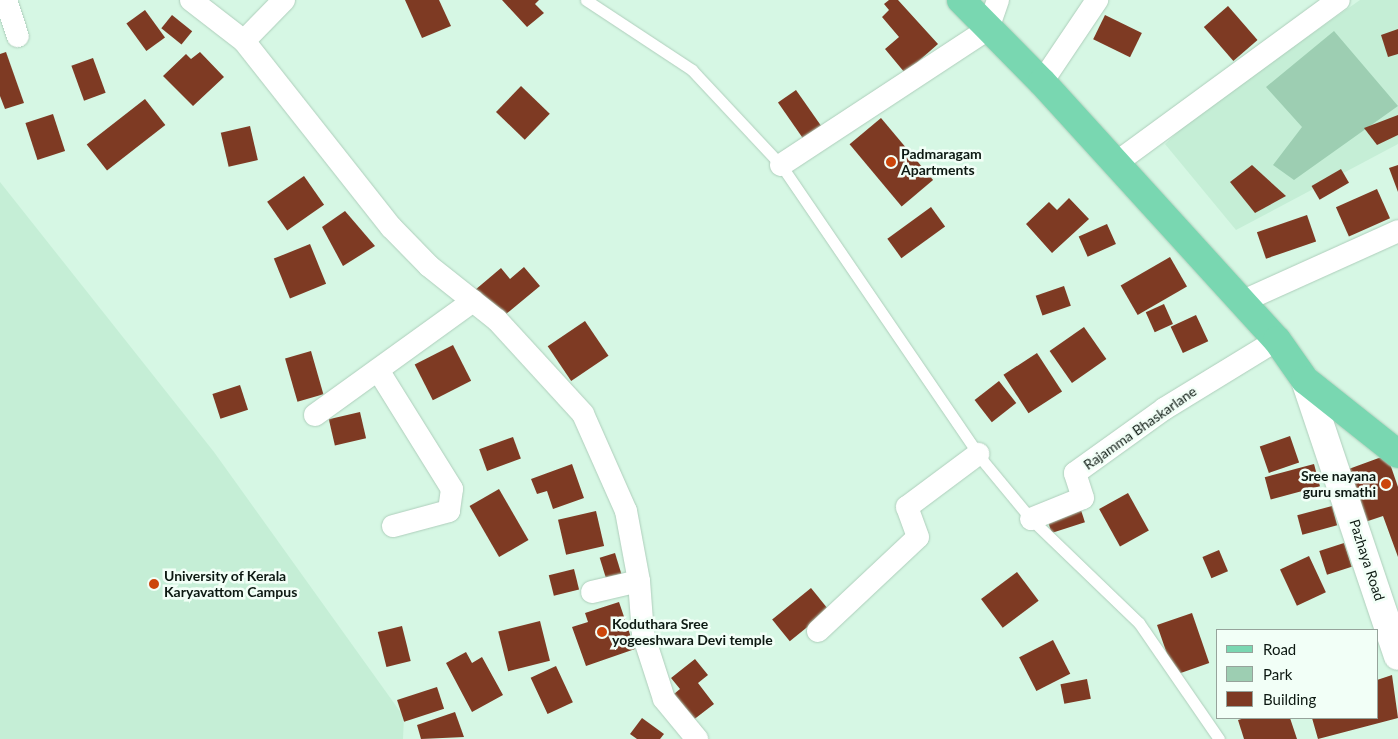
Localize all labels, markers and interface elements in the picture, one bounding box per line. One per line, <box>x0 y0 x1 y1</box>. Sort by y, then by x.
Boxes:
place label: Padmaragam Apartments <box>901 146 982 178</box>
marker: Padmaragam Apartments <box>885 156 897 168</box>
street label: Rajamma Bhaskarlane <box>1080 383 1200 473</box>
place label: Sree nayana guru smathi <box>1301 468 1376 501</box>
marker: Sree nayana guru smathi <box>1380 478 1392 490</box>
street label: Pazhaya Road <box>1346 517 1388 603</box>
place label: University of Kerala Karyavattom Campus <box>164 568 297 600</box>
marker: University of Kerala Karyavattom Campus <box>148 578 160 590</box>
place label: Koduthara Sree yogeeshwara Devi temple <box>612 616 773 648</box>
marker: Koduthara Sree yogeeshwara Devi temple <box>596 626 608 638</box>
legend <box>1216 629 1378 719</box>
text: Road <box>1263 640 1296 658</box>
text: Park <box>1263 665 1292 683</box>
text: Building <box>1263 690 1316 708</box>

